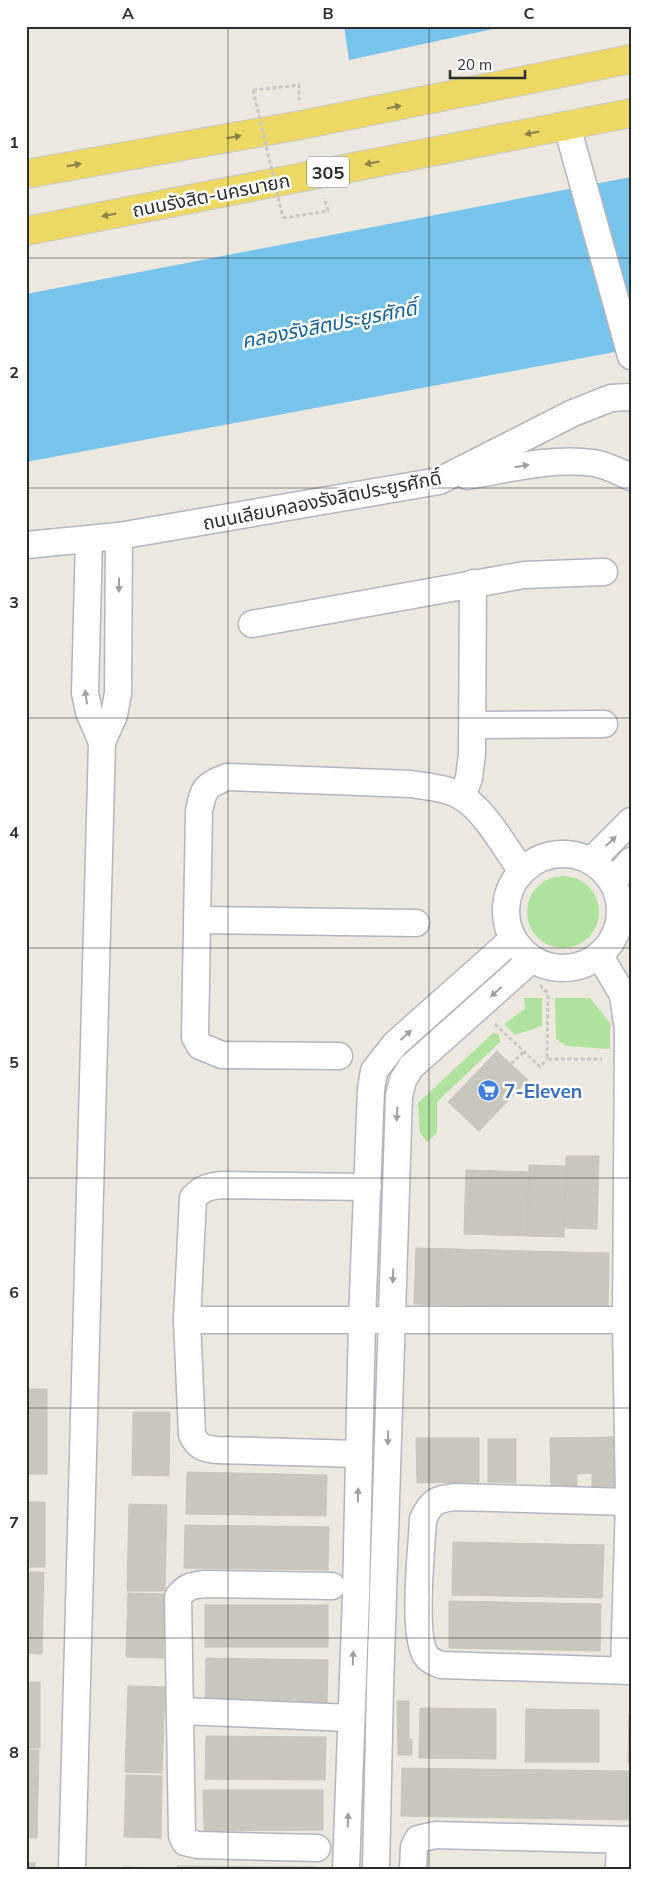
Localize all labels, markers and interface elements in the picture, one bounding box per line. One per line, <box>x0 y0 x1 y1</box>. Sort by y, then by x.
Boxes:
text: A <box>122 3 134 23</box>
text: B <box>322 3 334 23</box>
text: C <box>524 3 535 23</box>
scale bar <box>450 48 524 80</box>
text: 20 m <box>457 55 492 74</box>
one-way arrow <box>386 103 402 111</box>
one-way arrow <box>524 129 539 137</box>
text: 1 <box>9 132 19 152</box>
one-way arrow <box>227 133 243 141</box>
road number: 305 <box>307 156 349 188</box>
one-way arrow <box>363 160 379 168</box>
one-way arrow <box>67 161 83 169</box>
street label: ถนนรังสิต-นครนายก <box>130 168 292 222</box>
one-way arrow <box>101 211 117 219</box>
water label: คลองรังสิตประยูรศักดิ์ <box>239 294 424 354</box>
text: 2 <box>9 362 19 382</box>
one-way arrow <box>514 462 530 470</box>
street label: ถนนเลียบคลองรังสิตประยูรศักดิ์ <box>201 465 444 536</box>
one-way arrow <box>115 577 123 593</box>
text: 3 <box>9 592 19 612</box>
one-way arrow <box>82 688 90 704</box>
text: 4 <box>9 822 19 842</box>
one-way arrow <box>605 835 617 847</box>
one-way arrow <box>489 987 502 998</box>
one-way arrow <box>400 1029 412 1041</box>
text: 5 <box>9 1052 19 1072</box>
supermarket icon: 7-Eleven <box>476 1079 500 1103</box>
place label: 7-Eleven <box>504 1079 582 1103</box>
one-way arrow <box>393 1106 401 1122</box>
one-way arrow <box>388 1268 396 1284</box>
text: 6 <box>9 1282 19 1302</box>
one-way arrow <box>383 1431 391 1447</box>
one-way arrow <box>354 1487 362 1503</box>
text: 7 <box>9 1512 19 1532</box>
one-way arrow <box>350 1649 358 1665</box>
text: 8 <box>9 1742 19 1762</box>
one-way arrow <box>344 1812 352 1828</box>

